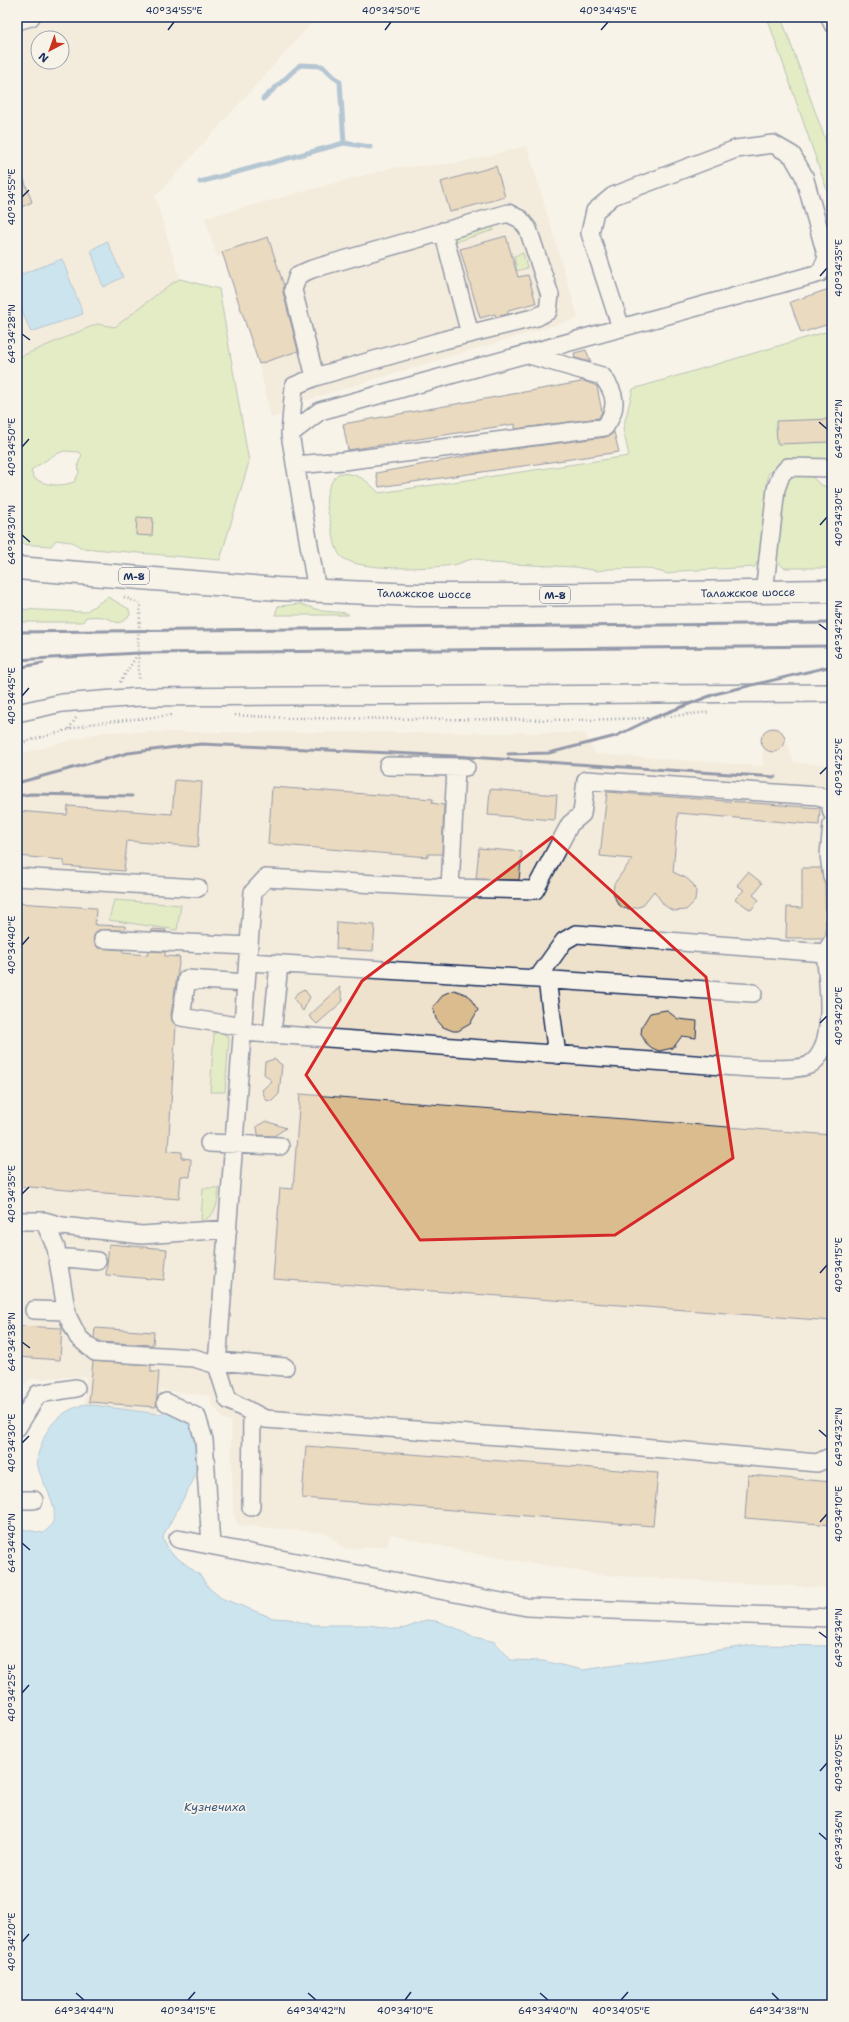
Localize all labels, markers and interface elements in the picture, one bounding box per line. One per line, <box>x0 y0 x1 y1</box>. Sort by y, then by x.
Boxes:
text: 40°34'55"E <box>145 4 203 17</box>
text: 40°34'50"E <box>362 4 420 17</box>
text: 40°34'45"E <box>579 4 637 17</box>
north arrow <box>30 30 70 70</box>
text: N <box>35 48 52 66</box>
text: 40°34'55"E <box>5 168 18 226</box>
text: 40°34'35"E <box>832 239 845 297</box>
text: 64°34'28"N <box>5 304 18 364</box>
text: 64°34'22"N <box>832 399 845 459</box>
text: 40°34'50"E <box>5 418 18 476</box>
text: 40°34'30"E <box>832 488 845 547</box>
text: 64°34'30"N <box>5 505 18 565</box>
road number: М-8 <box>119 568 149 584</box>
street label: Талажское шоссе <box>701 585 795 601</box>
street label: Талажское шоссе <box>377 586 471 602</box>
road number: М-8 <box>540 587 570 603</box>
text: 64°34'24"N <box>832 600 845 660</box>
text: 40°34'45"E <box>5 667 18 725</box>
text: 40°34'25"E <box>832 738 845 796</box>
text: 40°34'40"E <box>5 916 18 974</box>
text: 40°34'20"E <box>832 987 845 1045</box>
text: 40°34'35"E <box>5 1165 18 1223</box>
text: 40°34'15"E <box>832 1237 845 1293</box>
text: 64°34'38"N <box>5 1312 18 1372</box>
text: 64°34'32"N <box>832 1407 845 1467</box>
text: 40°34'30"E <box>5 1414 18 1473</box>
text: 40°34'10"E <box>832 1486 845 1542</box>
text: 64°34'40"N <box>5 1513 18 1573</box>
text: 64°34'34"N <box>832 1608 845 1668</box>
text: 40°34'25"E <box>5 1664 18 1722</box>
text: 40°34'05"E <box>832 1734 845 1792</box>
water label: Кузнечиха <box>184 1799 246 1815</box>
text: 64°34'36"N <box>832 1810 845 1870</box>
text: 40°34'20"E <box>5 1913 18 1971</box>
text: 64°34'44"N <box>54 2004 114 2017</box>
text: 40°34'15"E <box>160 2004 216 2017</box>
text: 64°34'42"N <box>286 2004 346 2017</box>
text: 40°34'10"E <box>377 2004 433 2017</box>
text: 64°34'40"N <box>518 2004 578 2017</box>
text: 40°34'05"E <box>592 2004 650 2017</box>
text: 64°34'38"N <box>749 2004 809 2017</box>

